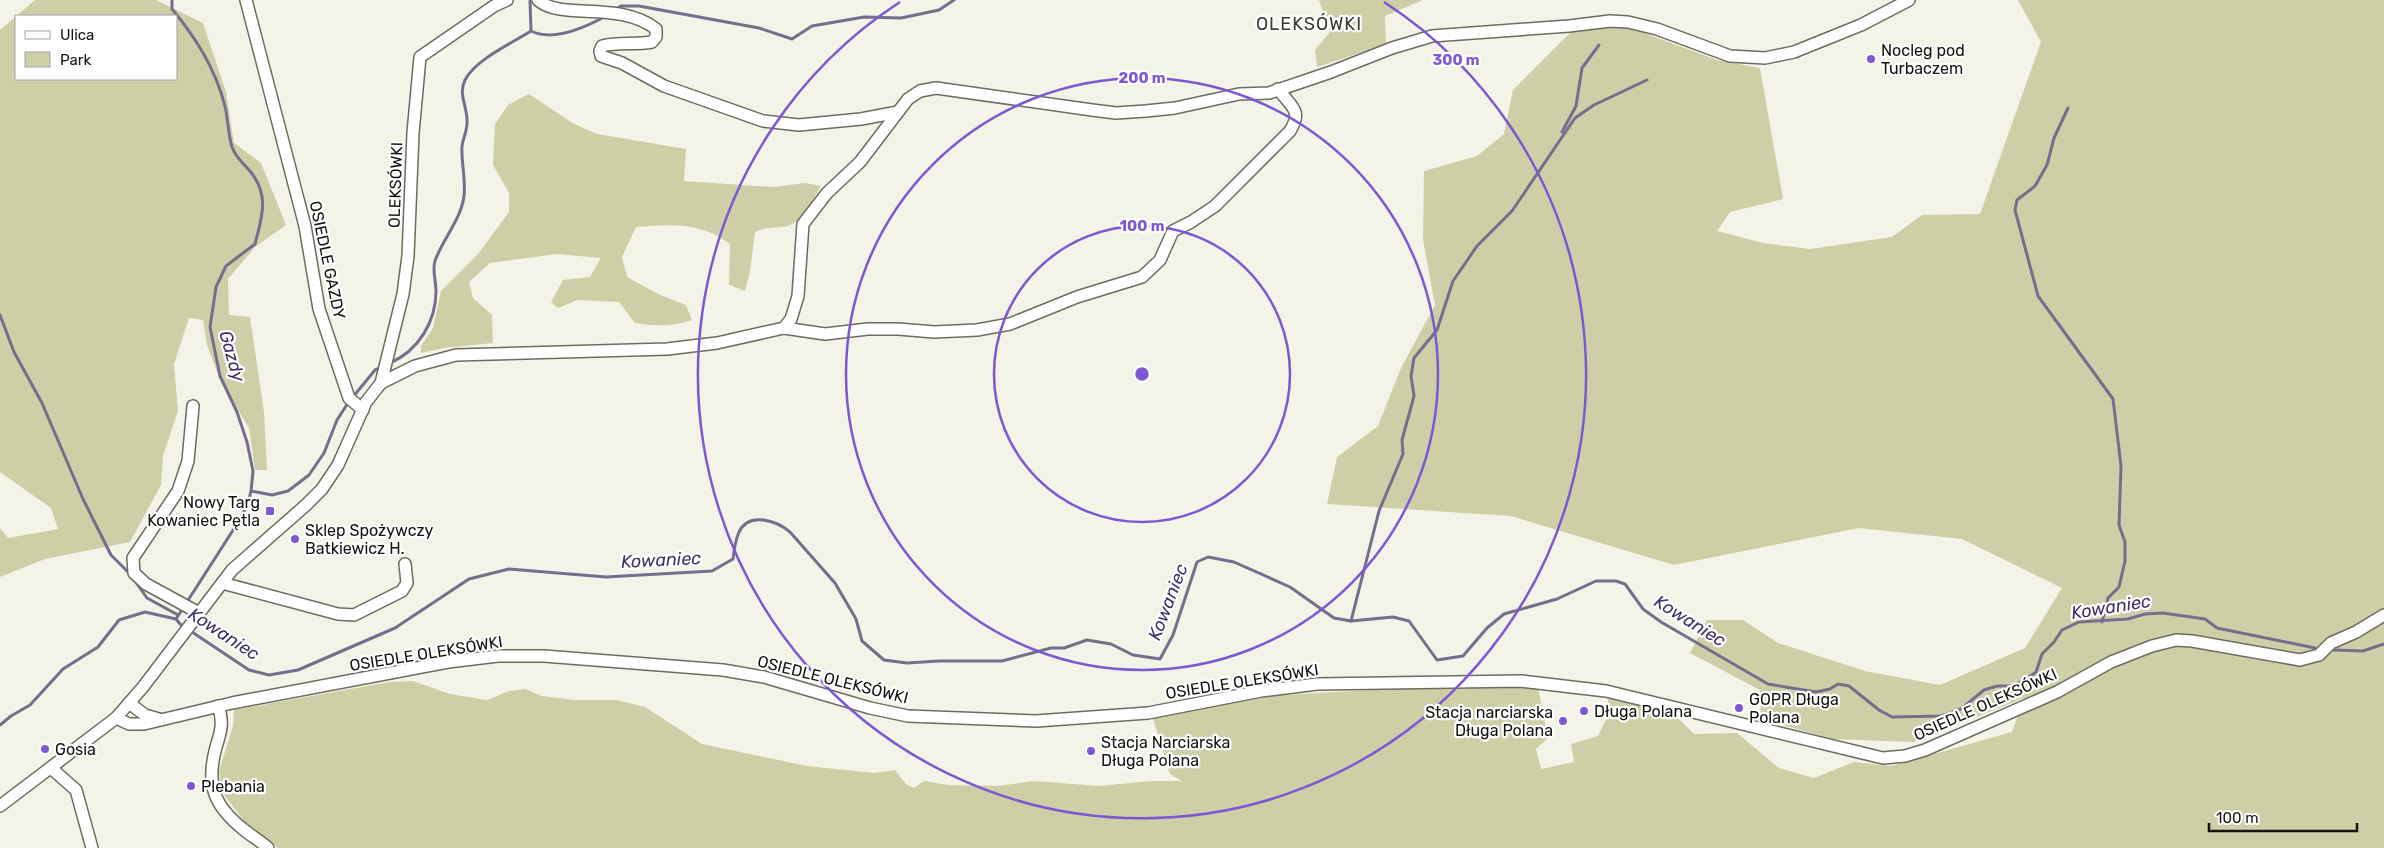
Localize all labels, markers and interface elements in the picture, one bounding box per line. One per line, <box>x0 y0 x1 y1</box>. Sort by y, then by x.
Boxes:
district label: OLEKSÓWKI <box>1256 13 1362 35</box>
legend <box>15 15 178 80</box>
text: Ulica <box>60 26 94 44</box>
place label: Nocleg pod Turbaczem <box>1881 41 1965 78</box>
text: Park <box>60 51 91 69</box>
text: 300 m <box>1432 51 1480 69</box>
marker: Nocleg pod Turbaczem <box>1865 53 1877 65</box>
text: 200 m <box>1118 69 1166 87</box>
street label: OLEKSÓWKI <box>383 141 407 229</box>
street label: OSIEDLE GAZDY <box>306 199 349 321</box>
text: 100 m <box>1120 217 1164 235</box>
water label: Gazdy <box>214 328 250 385</box>
centre of rings <box>1133 365 1151 383</box>
place label: Nowy Targ Kowaniec Pętla <box>147 493 260 531</box>
marker: Nowy Targ Kowaniec Pętla <box>264 505 276 517</box>
place label: Sklep Spożywczy Batkiewicz H. <box>305 521 434 558</box>
marker: Sklep Spożywczy Batkiewicz H. <box>289 533 301 545</box>
water label: Kowaniec <box>620 547 702 573</box>
water label: Kowaniec <box>1143 561 1193 643</box>
water label: Kowaniec <box>1650 590 1730 652</box>
water label: Kowaniec <box>2070 590 2152 624</box>
water label: Kowaniec <box>184 603 264 665</box>
street label: OSIEDLE OLEKSÓWKI <box>348 631 504 675</box>
street label: OSIEDLE OLEKSÓWKI <box>755 651 911 707</box>
street label: OSIEDLE OLEKSÓWKI <box>1164 659 1320 703</box>
street label: OSIEDLE OLEKSÓWKI <box>1910 663 2060 745</box>
place label: GOPR Długa Polana <box>1749 690 1839 727</box>
place label: Długa Polana <box>1594 702 1692 721</box>
marker: GOPR Długa Polana <box>1733 702 1745 714</box>
place label: Stacja narciarska Długa Polana <box>1425 703 1553 740</box>
marker: Długa Polana <box>1578 705 1590 717</box>
marker: Stacja narciarska Długa Polana <box>1557 715 1569 727</box>
place label: Stacja Narciarska Długa Polana <box>1101 733 1230 770</box>
place label: Gosia <box>55 740 96 759</box>
marker: Gosia <box>39 743 51 755</box>
marker: Stacja Narciarska Długa Polana <box>1085 745 1097 757</box>
place label: Plebania <box>201 777 265 796</box>
marker: Plebania <box>185 780 197 792</box>
scale bar <box>2209 800 2356 832</box>
text: 100 m <box>2216 809 2258 827</box>

